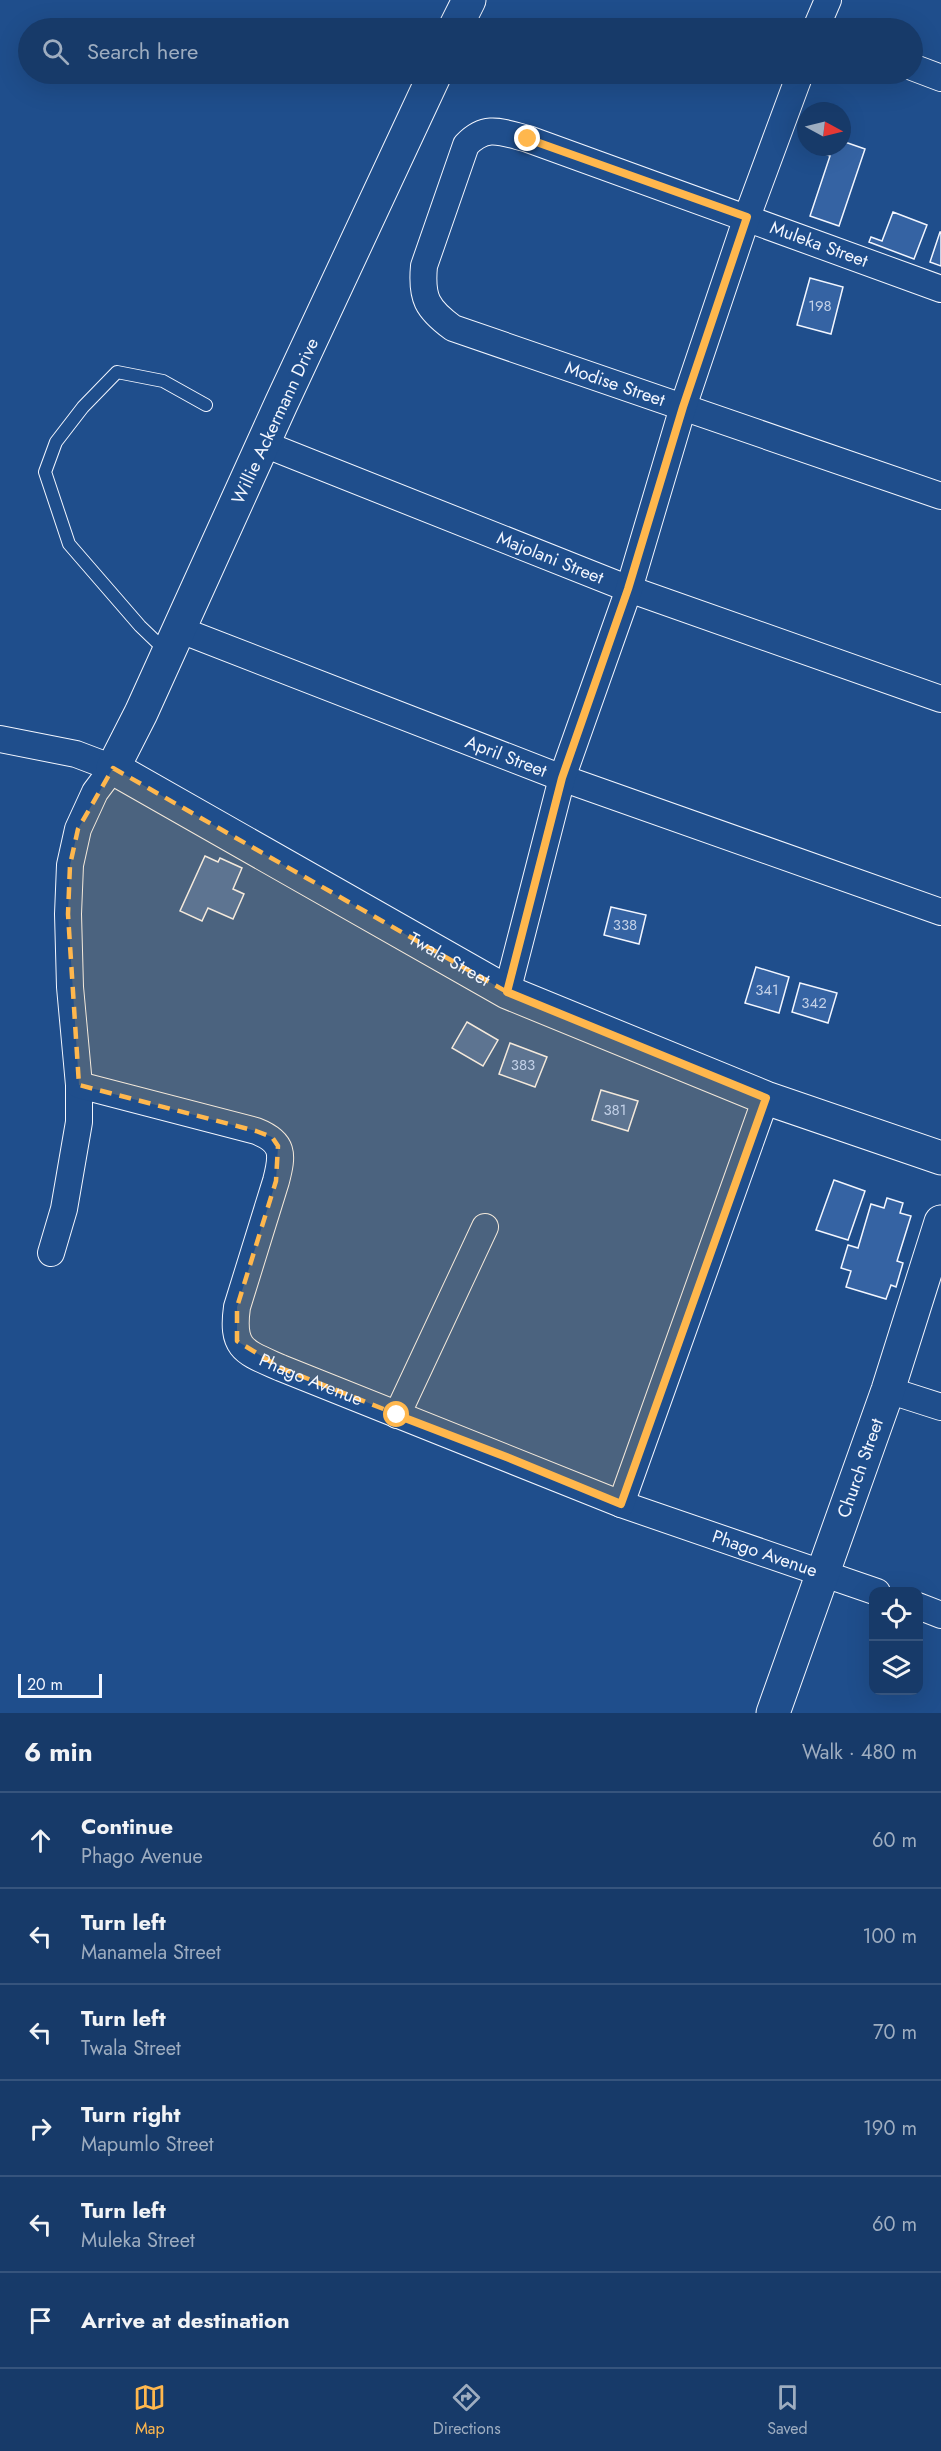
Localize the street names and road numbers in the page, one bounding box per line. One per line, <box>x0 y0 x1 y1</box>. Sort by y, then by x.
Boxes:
street label: Muleka Street <box>766 214 872 274</box>
street label: Willie Ackermann Drive <box>225 334 325 508</box>
street label: Modise Street <box>561 354 669 413</box>
street label: Majolani Street <box>493 525 608 591</box>
street label: April Street <box>462 729 551 784</box>
street label: Twala Street <box>404 926 495 993</box>
street label: Phago Avenue <box>255 1347 367 1412</box>
street label: Church Street <box>831 1414 890 1521</box>
street label: Phago Avenue <box>709 1523 821 1584</box>

